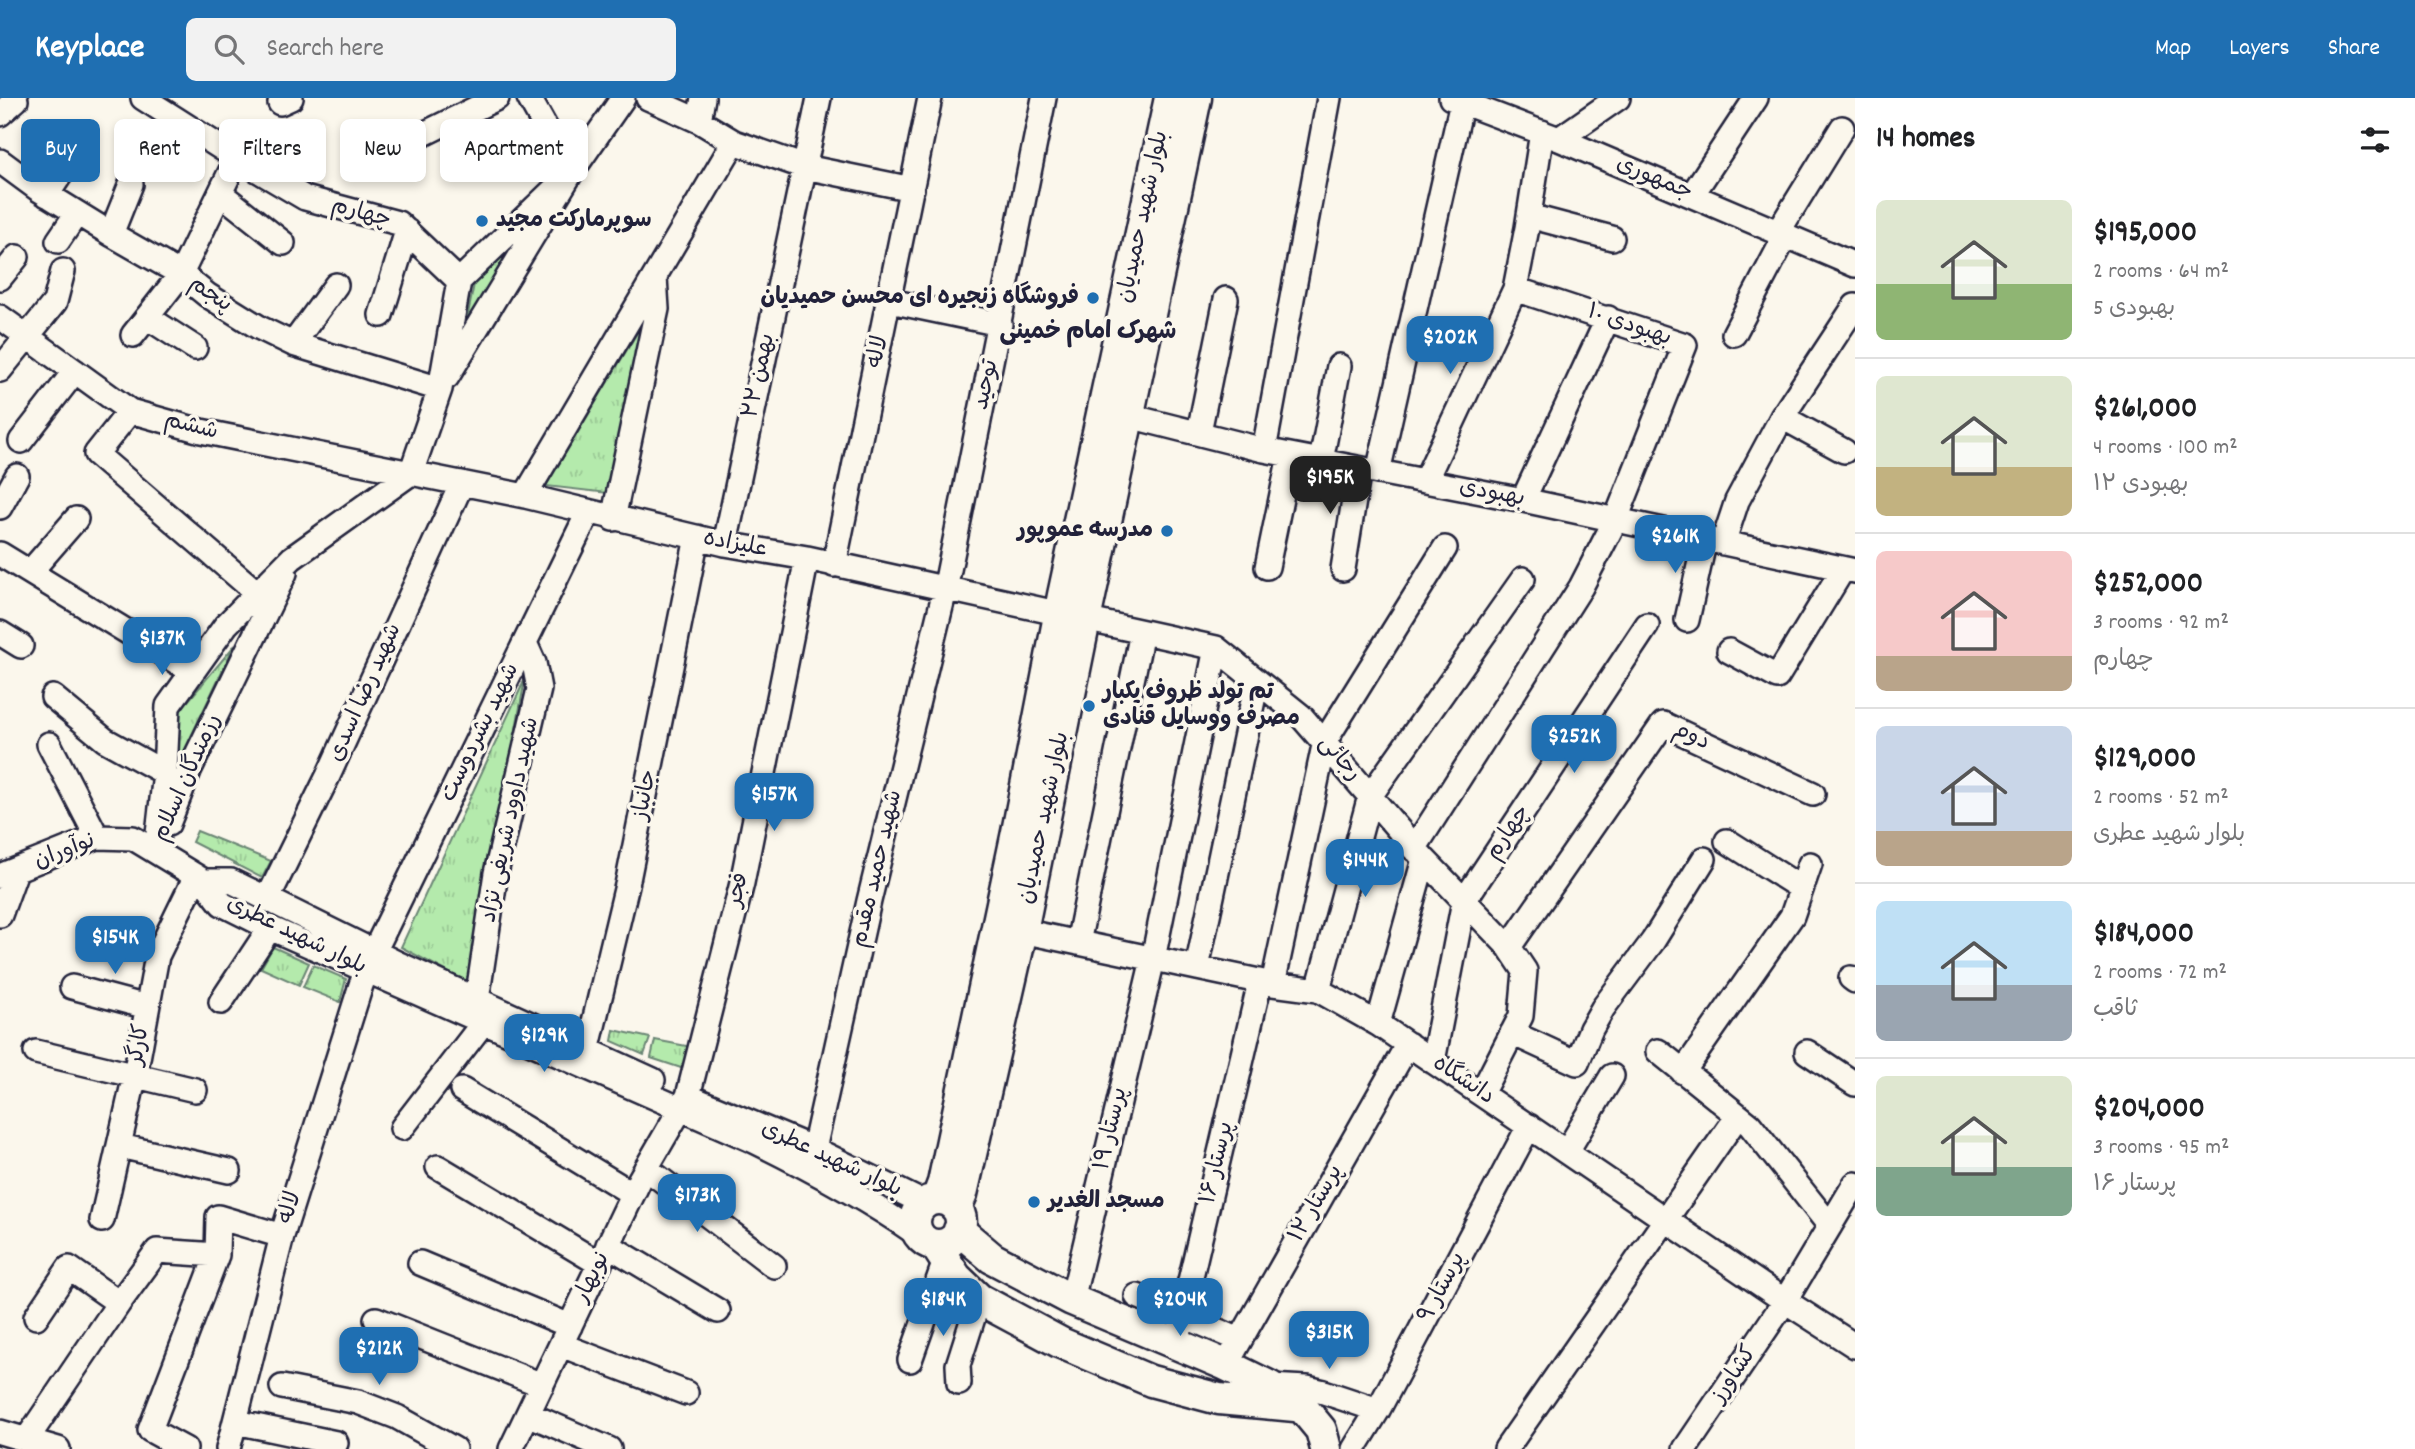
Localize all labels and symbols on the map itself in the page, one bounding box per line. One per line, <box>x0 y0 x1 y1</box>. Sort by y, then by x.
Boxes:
street label: بلوار شهید حمیدیان <box>1110 128 1178 306</box>
street label: جمهوری <box>1611 148 1697 210</box>
street label: چهارم <box>327 190 395 238</box>
place label: سوپرمارکت مجید <box>496 205 652 238</box>
marker: سوپرمارکت مجید <box>474 213 490 229</box>
street label: پنجم <box>182 268 238 322</box>
place label: فروشگاه زنجیره ای محسن حمیدیان <box>760 281 1079 315</box>
marker: فروشگاه زنجیره ای محسن حمیدیان <box>1085 290 1101 306</box>
street label: بهبودی ۱۰ <box>1582 296 1676 356</box>
district label: شهرک امام خمینی <box>1000 316 1177 350</box>
pin: $202K <box>1401 316 1499 376</box>
street label: ۲۲ بهمن <box>735 331 785 421</box>
street label: لاله <box>860 333 898 371</box>
street label: توحید <box>966 356 1008 413</box>
street label: ششم <box>161 404 221 450</box>
pin: $195K <box>1281 456 1379 516</box>
street label: بهبودی <box>1456 471 1528 517</box>
place label: مدرسه عموپور <box>1016 515 1153 548</box>
pin: $261K <box>1626 516 1724 575</box>
street label: علیزاده <box>700 523 770 567</box>
marker: مدرسه عموپور <box>1159 523 1175 539</box>
pin: $137K <box>113 618 211 677</box>
street label: شهید رضا اسدی <box>321 618 411 768</box>
street label: شهید بشردوست <box>433 658 529 808</box>
place label: تم تولد ظروف یکبار مصرف ووسایل قنادی <box>1101 677 1300 736</box>
marker: تم تولد ظروف یکبار مصرف ووسایل قنادی <box>1081 698 1097 714</box>
street label: رزمندگان اسلام <box>145 709 231 847</box>
street label: شهید داوود شریفی نژاد <box>473 714 549 926</box>
street label: دوم <box>1667 714 1715 760</box>
pin: $252K <box>1525 716 1623 775</box>
street label: رجائی <box>1310 728 1368 790</box>
street label: بلوار شهید حمیدیان <box>1011 729 1079 907</box>
street label: جانباز <box>625 767 667 825</box>
pin: $157K <box>725 774 823 833</box>
street label: شهید حمید مقدم <box>844 787 912 951</box>
street label: چهارم <box>1478 799 1540 867</box>
street label: نوآوران <box>30 825 100 879</box>
pin: $144K <box>1316 840 1414 899</box>
street label: فجر <box>719 870 759 912</box>
street label: بلوار شهید عطری <box>220 888 372 984</box>
pin: $154K <box>66 916 164 976</box>
pin: $129K <box>495 1014 593 1074</box>
street label: کارگر <box>120 1022 160 1070</box>
street label: دانشگاه <box>1425 1048 1501 1114</box>
street label: پرستار ۱۹ <box>1086 1084 1138 1174</box>
street label: بلوار شهید عطری <box>755 1113 907 1207</box>
street label: پرستار ۱۶ <box>1193 1119 1243 1207</box>
street label: پرستار ۱۲ <box>1281 1159 1353 1249</box>
pin: $173K <box>648 1174 746 1234</box>
place label: مسجد الغدیر <box>1046 1186 1165 1219</box>
street label: لاله <box>270 1188 312 1228</box>
marker: مسجد الغدیر <box>1026 1194 1042 1210</box>
street label: نوبهار <box>566 1247 620 1310</box>
street label: پرستار ۹ <box>1411 1247 1475 1329</box>
pin: $184K <box>894 1278 992 1338</box>
pin: $204K <box>1131 1278 1229 1338</box>
pin: $315K <box>1280 1312 1378 1371</box>
pin: $212K <box>330 1328 428 1387</box>
street label: کشاورز <box>1703 1339 1766 1412</box>

